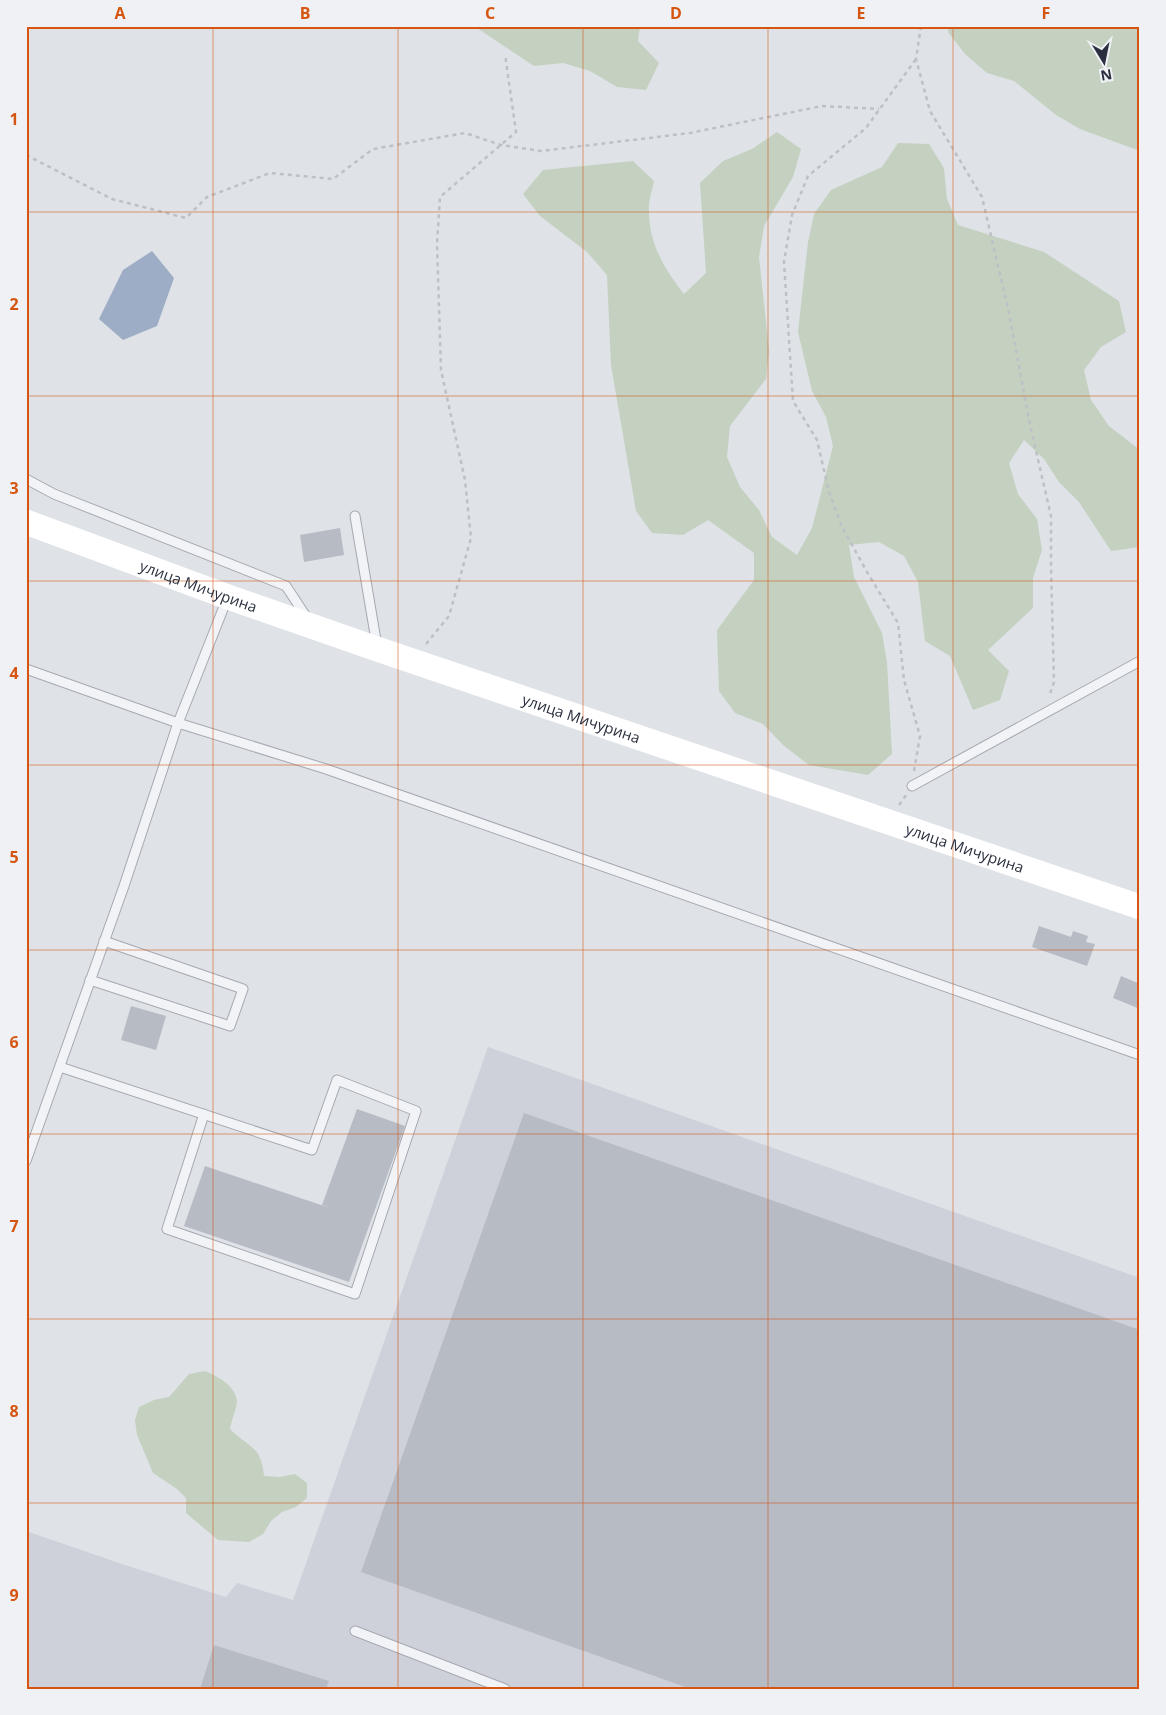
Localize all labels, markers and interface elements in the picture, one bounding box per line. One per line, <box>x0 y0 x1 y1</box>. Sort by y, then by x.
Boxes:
text: A <box>114 2 126 24</box>
text: B <box>300 2 310 24</box>
text: C <box>485 2 495 24</box>
text: D <box>670 2 682 24</box>
text: E <box>857 2 866 24</box>
text: F <box>1042 2 1050 24</box>
north arrow <box>1078 38 1128 88</box>
text: N <box>1099 65 1114 86</box>
text: 1 <box>9 108 19 130</box>
text: 2 <box>9 293 19 315</box>
text: 3 <box>9 477 19 499</box>
street label: улица Мичурина <box>137 555 260 616</box>
text: 4 <box>9 662 19 684</box>
street label: улица Мичурина <box>520 689 643 747</box>
street label: улица Мичурина <box>903 819 1027 877</box>
text: 5 <box>9 846 19 868</box>
text: 6 <box>9 1031 19 1053</box>
text: 7 <box>9 1215 19 1237</box>
text: 8 <box>9 1400 19 1422</box>
text: 9 <box>9 1584 19 1606</box>

